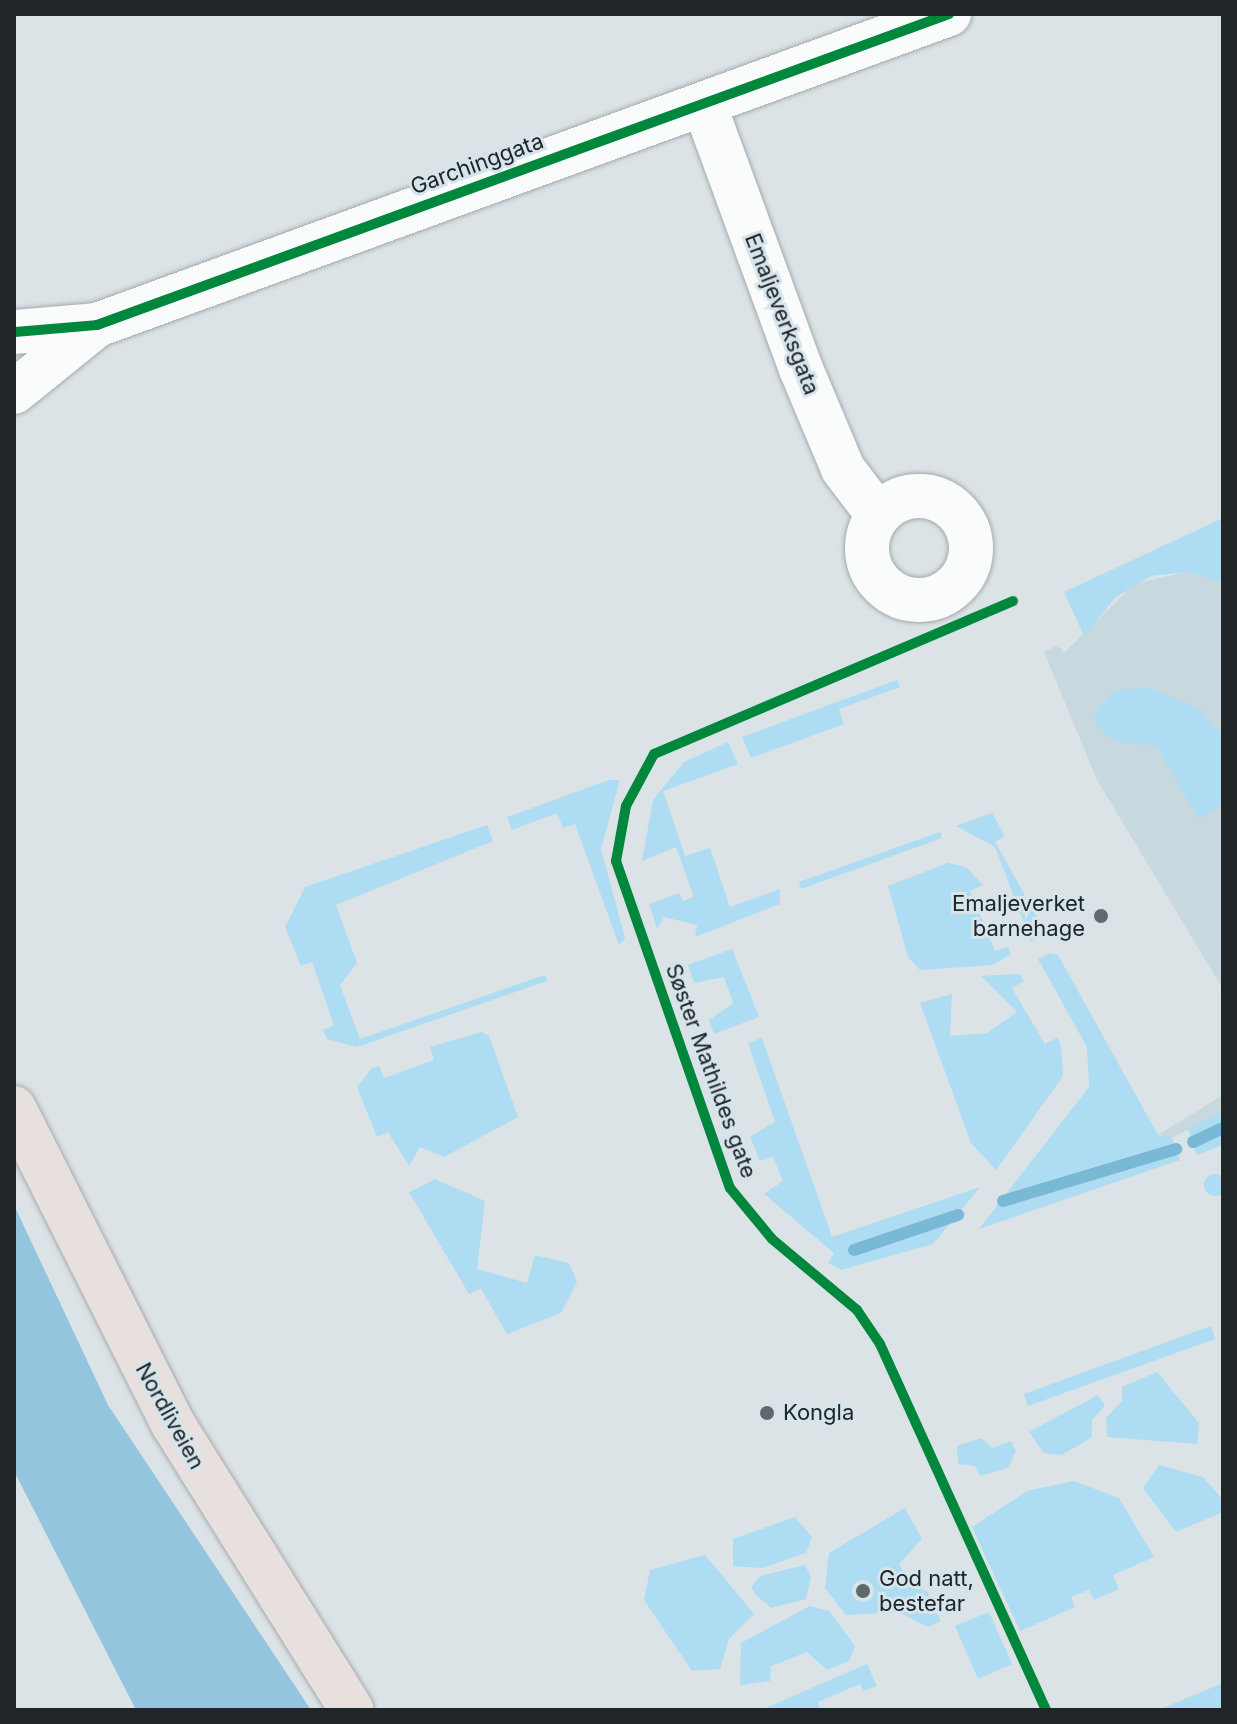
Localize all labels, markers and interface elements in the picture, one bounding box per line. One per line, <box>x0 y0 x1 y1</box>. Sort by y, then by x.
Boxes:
street label: Garchinggata <box>407 128 547 200</box>
street label: Emaljeverksgata <box>739 230 825 398</box>
place label: Emaljeverket barnehage <box>952 890 1085 942</box>
marker: Emaljeverket barnehage <box>1092 907 1110 925</box>
street label: Søster Mathildes gate <box>660 960 762 1182</box>
street label: Nordliveien <box>130 1358 210 1474</box>
place label: Kongla <box>783 1400 854 1426</box>
marker: Kongla <box>758 1404 776 1422</box>
place label: God natt, bestefar <box>879 1565 974 1616</box>
marker: God natt, bestefar <box>854 1582 872 1600</box>

